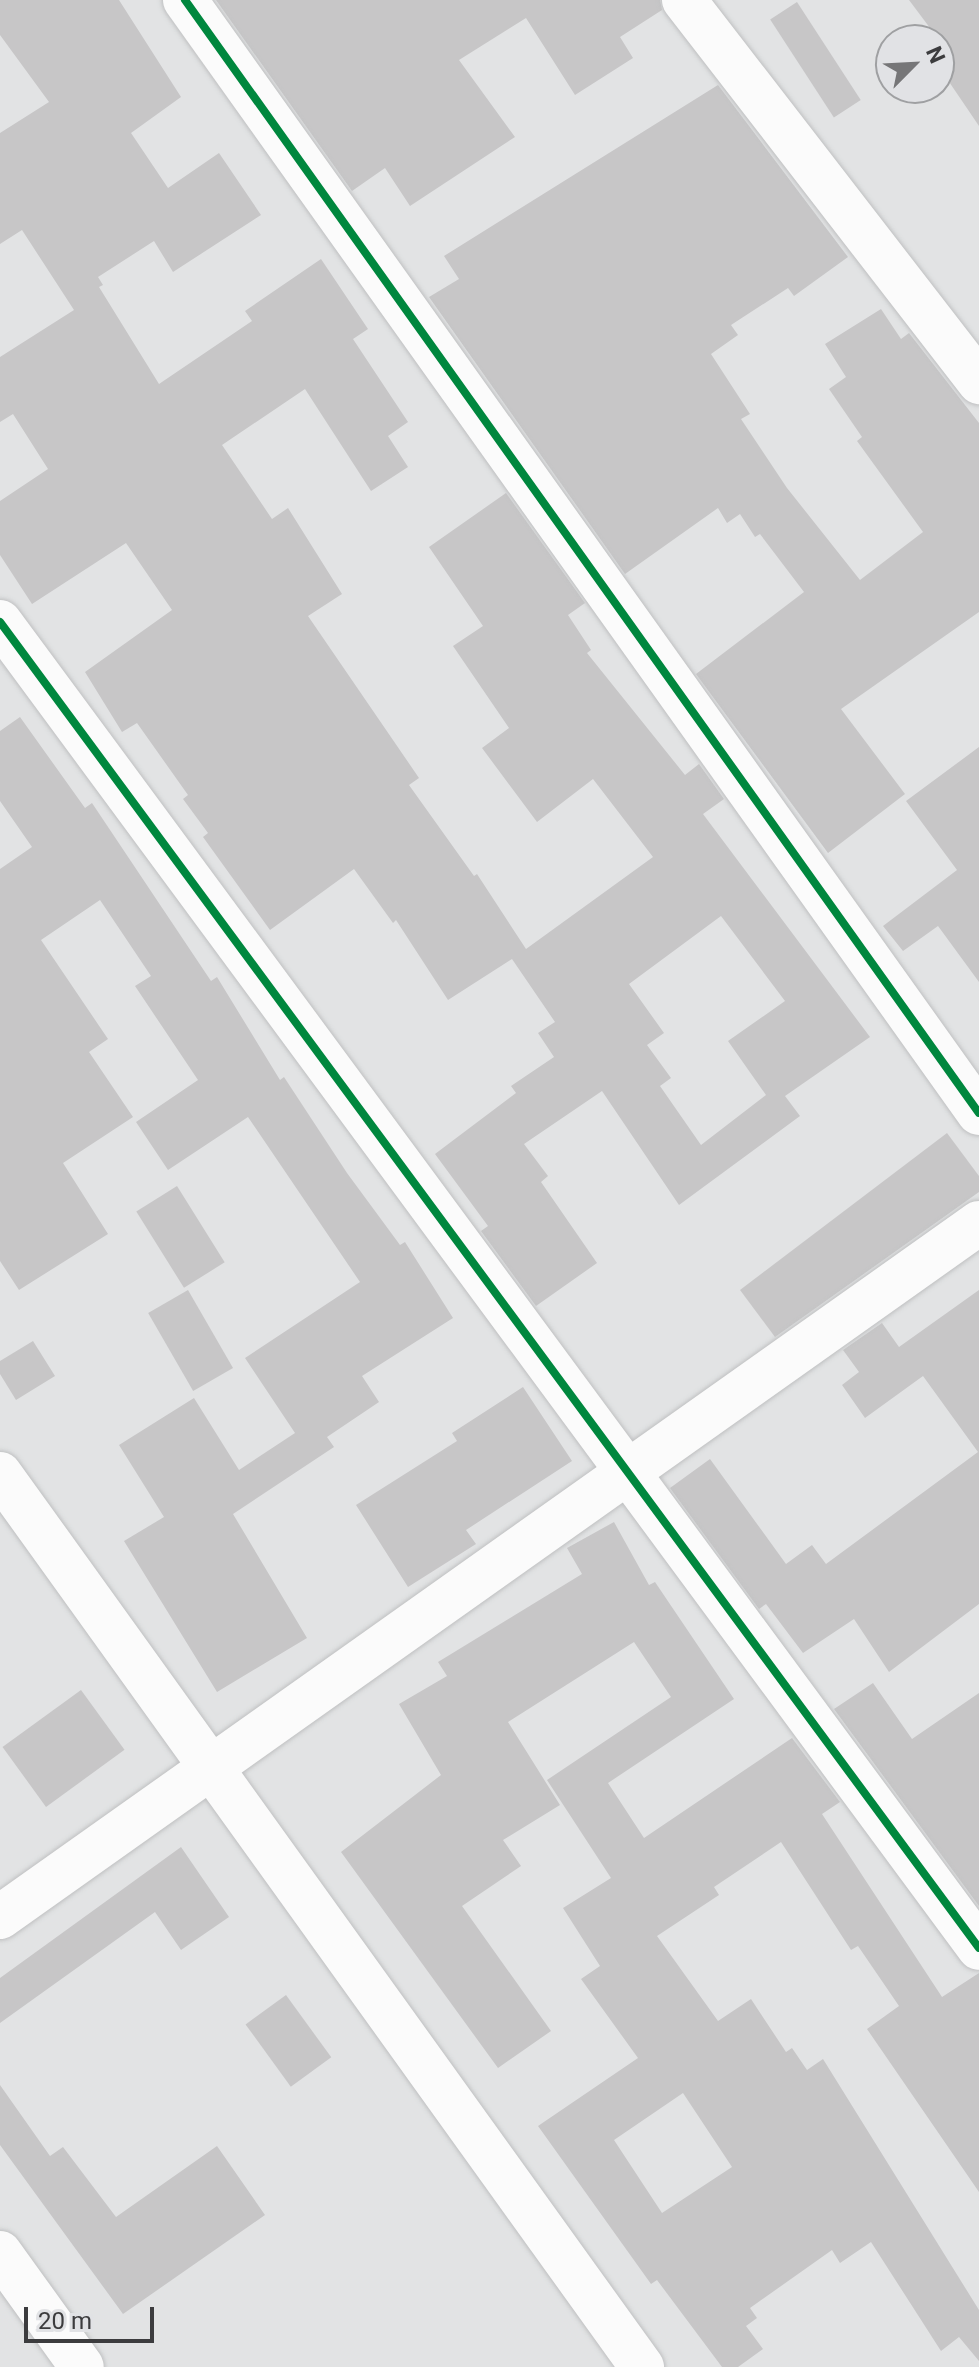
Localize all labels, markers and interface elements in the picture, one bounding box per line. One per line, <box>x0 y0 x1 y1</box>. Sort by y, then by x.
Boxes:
north arrow <box>875 24 955 104</box>
text: N <box>921 43 950 67</box>
scale bar <box>28 2291 158 2341</box>
text: 20 m <box>38 2307 92 2335</box>

